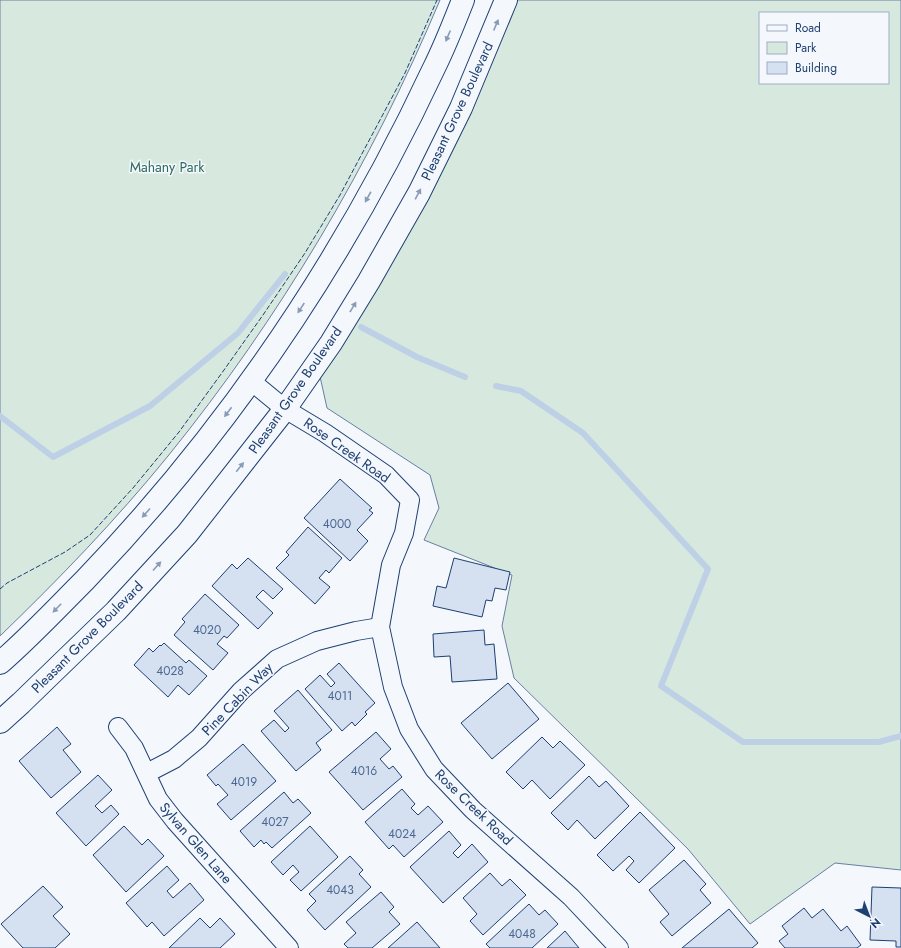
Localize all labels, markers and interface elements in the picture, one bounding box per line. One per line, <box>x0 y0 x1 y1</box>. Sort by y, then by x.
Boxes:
legend <box>759 12 889 84</box>
one-way arrow <box>494 19 500 31</box>
text: Road <box>795 19 821 37</box>
one-way arrow <box>445 30 451 41</box>
street label: Pleasant Grove Boulevard <box>416 38 498 184</box>
text: Park <box>795 39 817 57</box>
text: Building <box>795 59 837 77</box>
park label: Mahany Park <box>130 157 205 177</box>
one-way arrow <box>415 188 421 200</box>
one-way arrow <box>365 191 371 203</box>
one-way arrow <box>349 302 357 312</box>
one-way arrow <box>297 303 305 313</box>
street label: Pleasant Grove Boulevard <box>243 322 347 458</box>
one-way arrow <box>224 407 232 418</box>
street label: Rose Creek Road <box>300 413 394 487</box>
one-way arrow <box>236 461 245 472</box>
one-way arrow <box>142 509 151 518</box>
house number: 4000 <box>323 515 351 533</box>
one-way arrow <box>152 562 161 571</box>
street label: Pleasant Grove Boulevard <box>27 577 147 697</box>
one-way arrow <box>52 603 62 613</box>
house number: 4020 <box>193 621 221 639</box>
street label: Pine Cabin Way <box>197 657 278 740</box>
house number: 4028 <box>156 662 184 680</box>
house number: 4011 <box>328 687 353 705</box>
house number: 4016 <box>351 762 377 780</box>
street label: Rose Creek Road <box>430 764 518 850</box>
house number: 4019 <box>231 773 257 791</box>
street label: Sylvan Glen Lane <box>155 798 237 888</box>
house number: 4027 <box>261 813 289 831</box>
house number: 4024 <box>388 825 416 843</box>
house number: 4043 <box>326 881 354 899</box>
north arrow <box>849 896 889 936</box>
text: N <box>867 915 884 932</box>
house number: 4048 <box>508 925 536 943</box>

